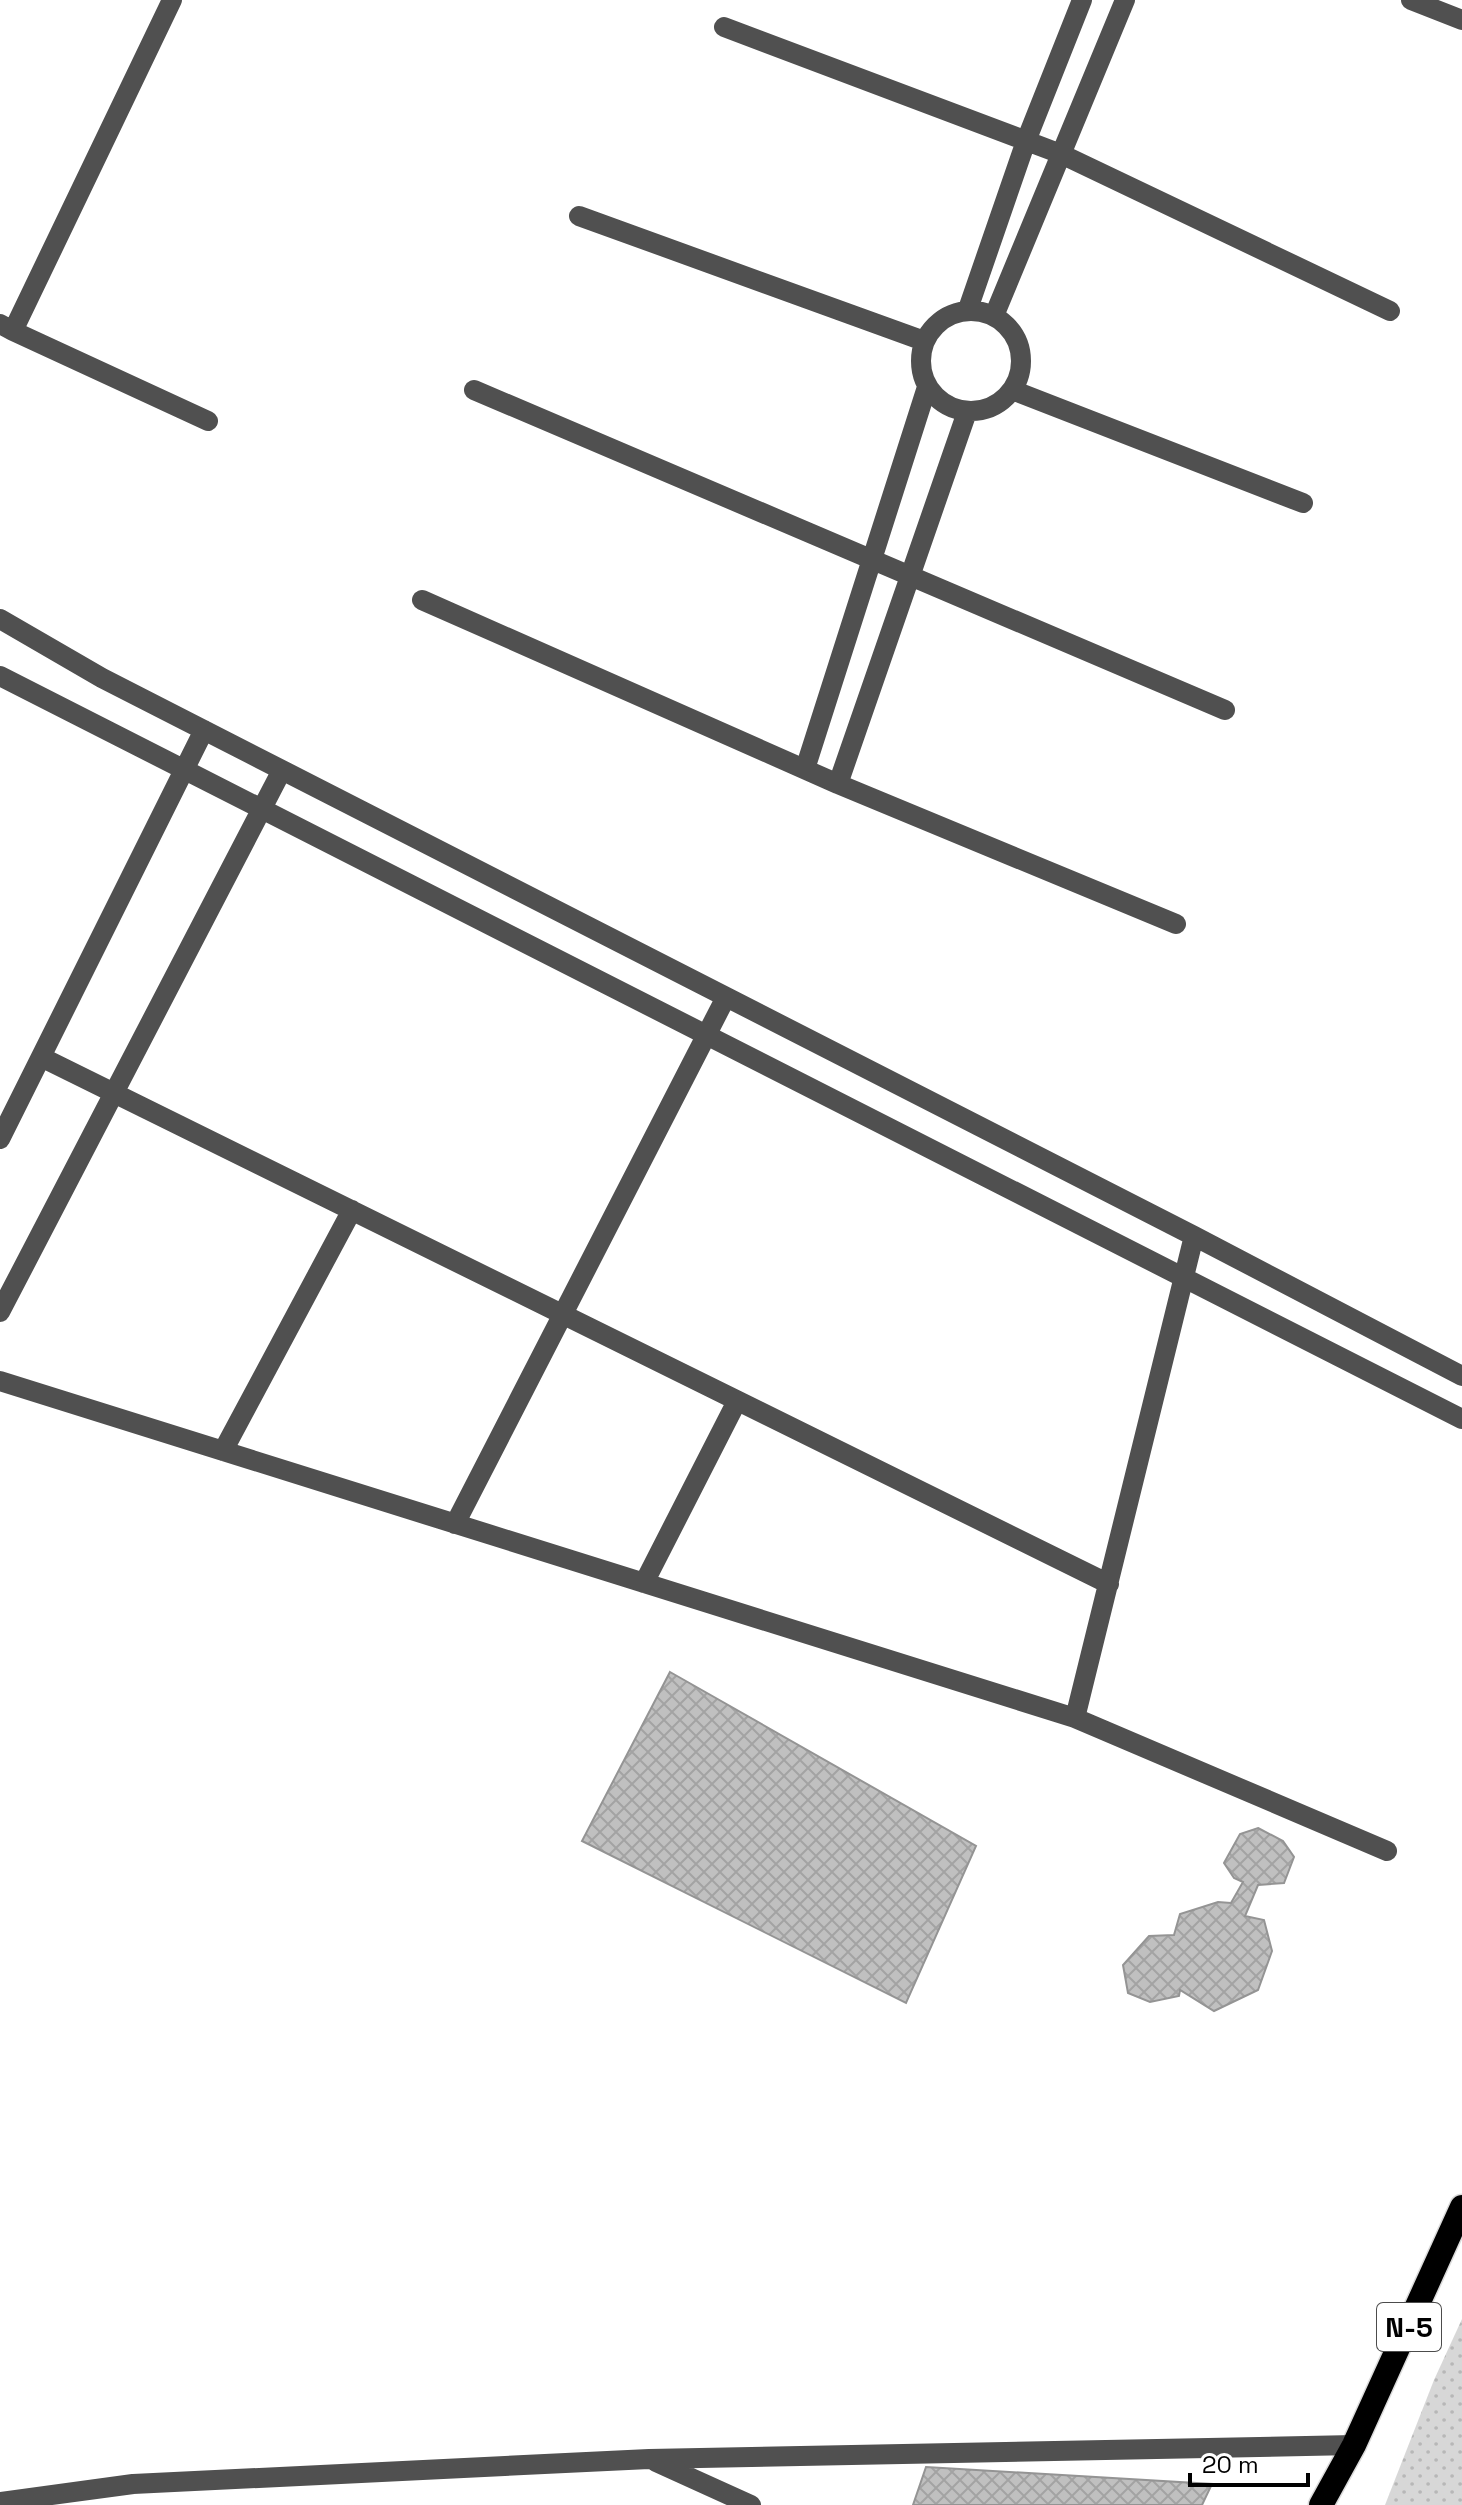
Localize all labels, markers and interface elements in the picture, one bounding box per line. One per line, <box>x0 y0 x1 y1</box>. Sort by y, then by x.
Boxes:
road number: N-5 <box>1377 2303 1441 2351</box>
scale bar <box>1190 2437 1308 2487</box>
text: 20 m <box>1202 2449 1259 2480</box>

